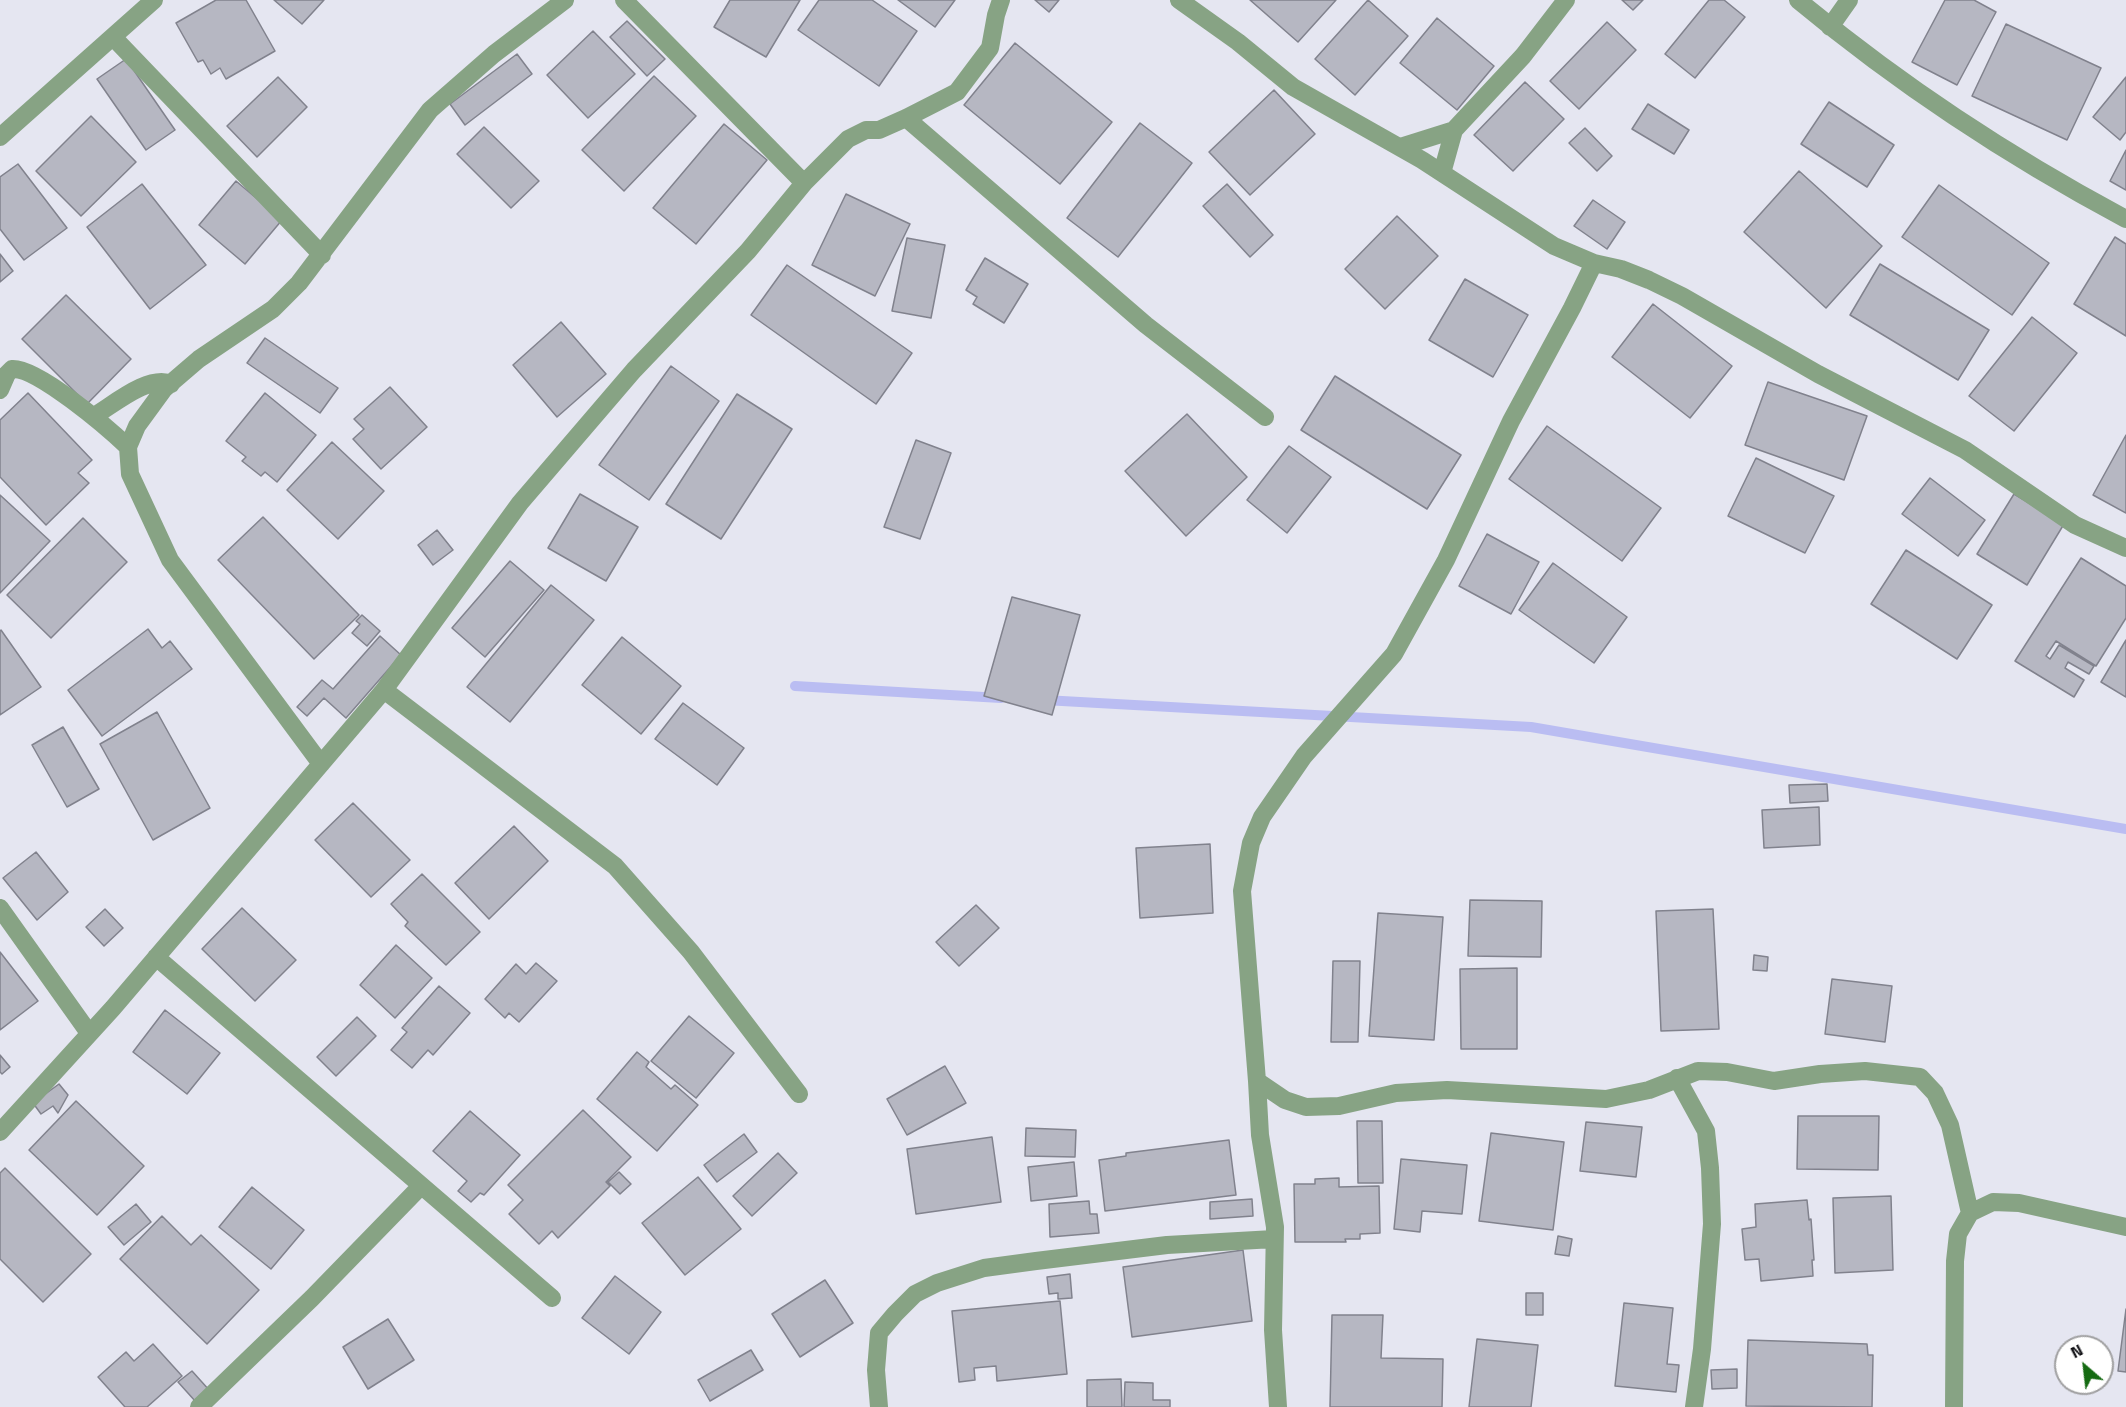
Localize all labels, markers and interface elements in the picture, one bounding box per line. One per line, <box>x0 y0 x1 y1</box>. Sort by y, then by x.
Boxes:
north arrow <box>2054 1335 2114 1395</box>
text: N <box>2066 1338 2087 1364</box>

